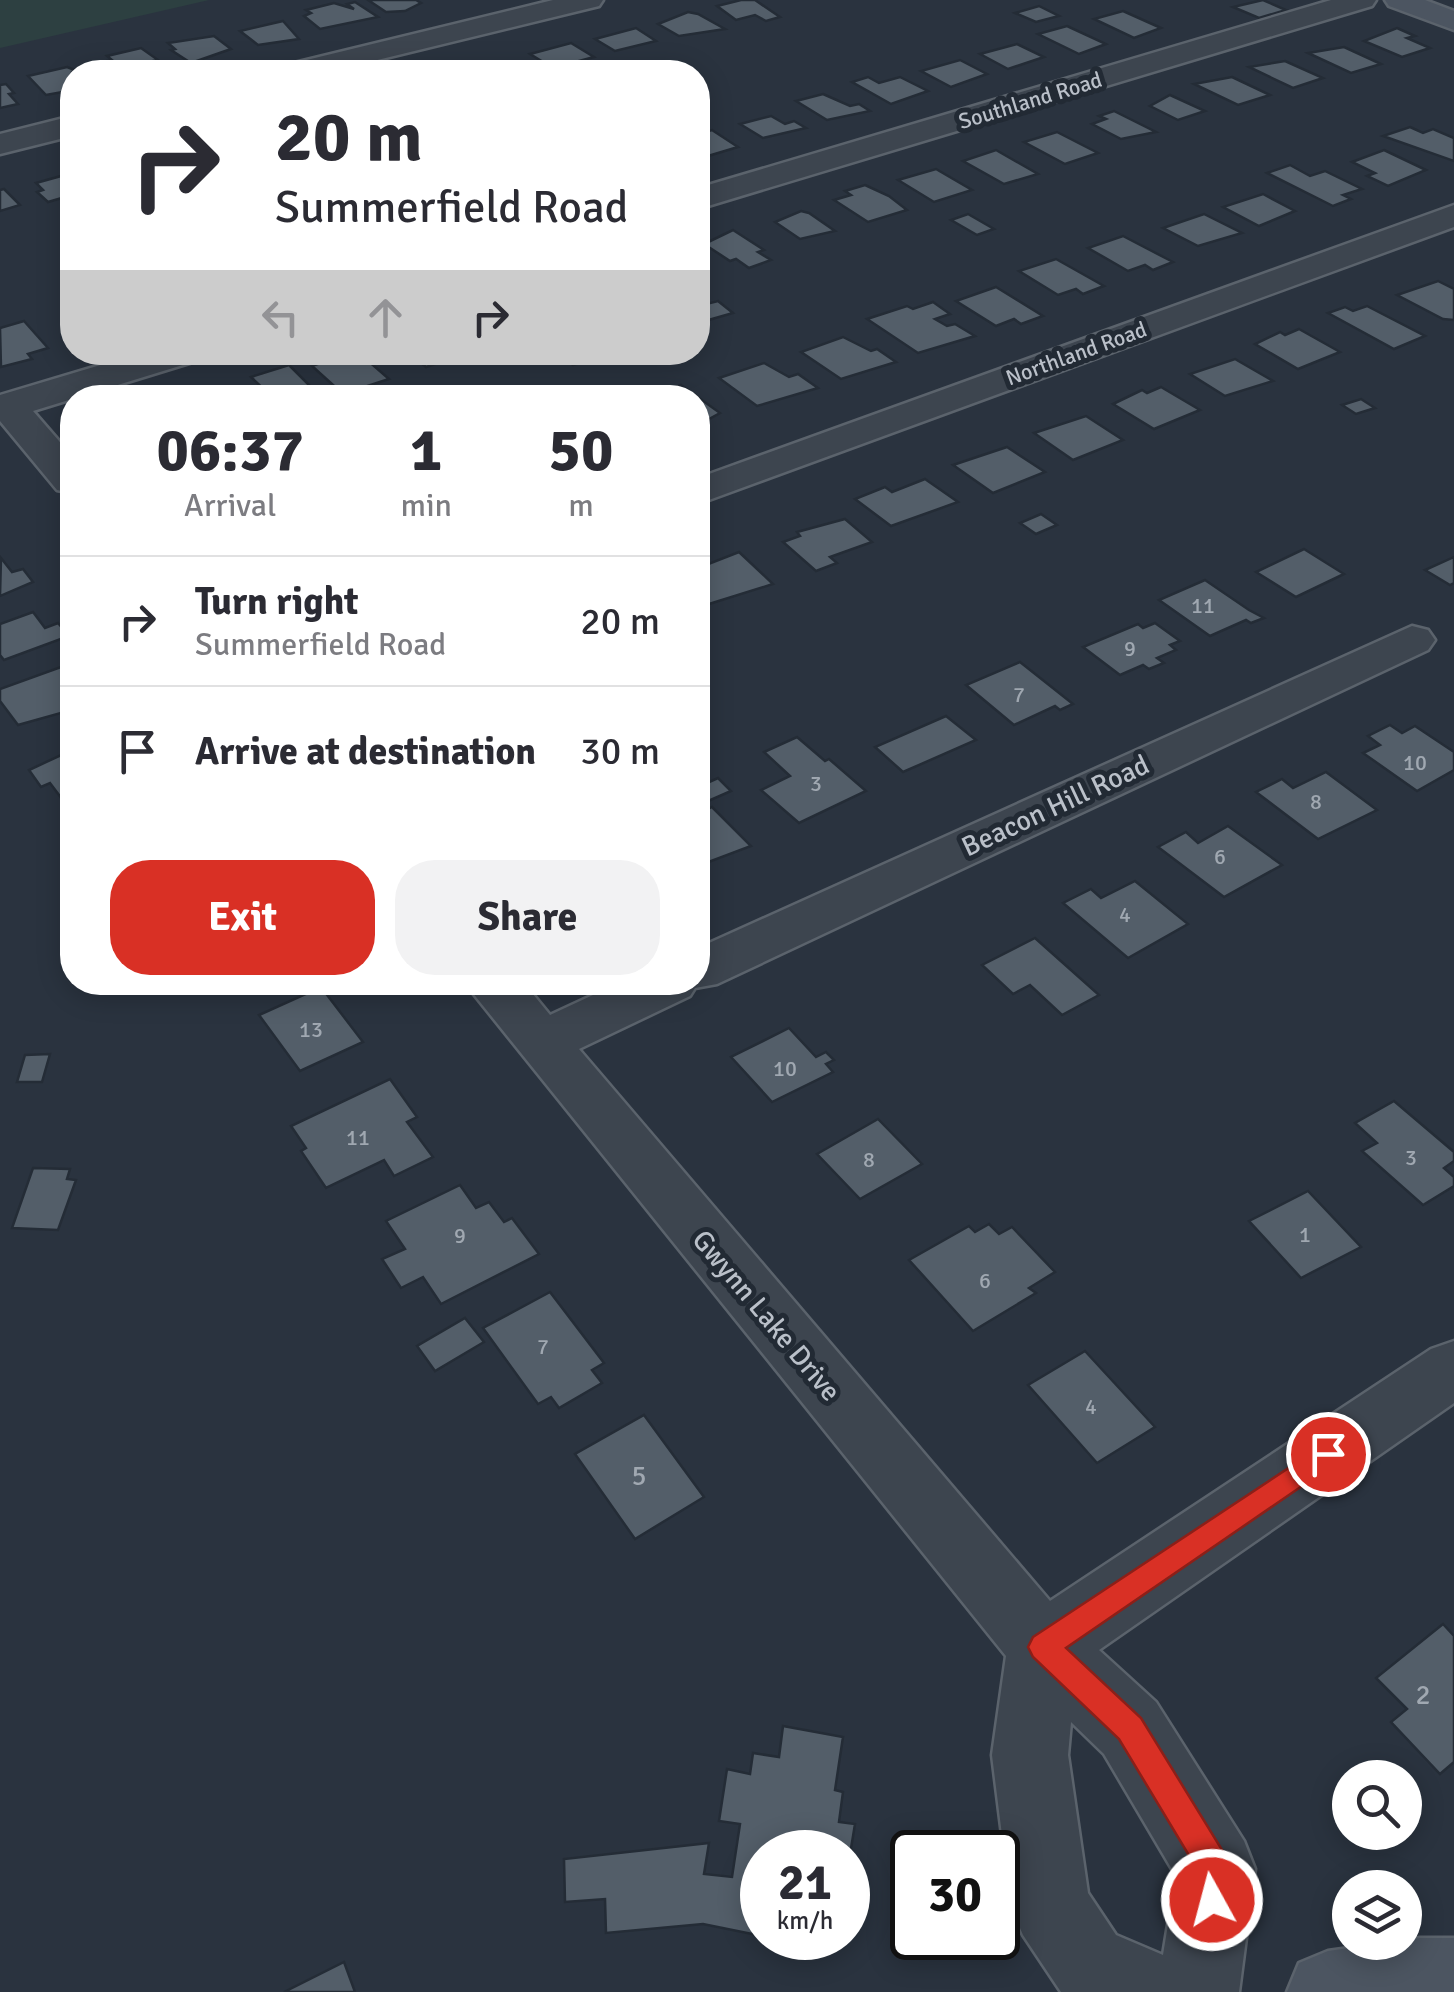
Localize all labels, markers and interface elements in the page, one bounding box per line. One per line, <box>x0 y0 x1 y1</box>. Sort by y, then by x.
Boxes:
street label: Southland Road <box>955 66 1105 135</box>
text: 20 m <box>275 94 423 180</box>
icon: right <box>110 100 240 230</box>
text: Summerfield Road <box>275 180 628 235</box>
icon: left <box>253 290 308 345</box>
icon: ahead <box>358 290 413 345</box>
icon: right <box>463 290 518 345</box>
street label: Northland Road <box>1002 315 1150 391</box>
text: 06:37 <box>157 414 304 488</box>
text: 1 <box>410 414 442 488</box>
text: 50 <box>549 414 613 488</box>
text: Arrival <box>184 486 276 525</box>
text: min <box>400 486 452 525</box>
text: m <box>568 486 594 525</box>
text: Turn right <box>195 578 359 625</box>
house number: 11 <box>1191 592 1215 619</box>
icon: right <box>110 594 165 649</box>
text: 20 m <box>580 598 660 645</box>
text: Summerfield Road <box>195 625 446 664</box>
house number: 9 <box>1124 635 1136 662</box>
house number: 7 <box>1013 681 1025 708</box>
icon: arrive <box>110 724 165 779</box>
text: Arrive at destination <box>195 728 536 775</box>
text: 30 m <box>580 728 660 775</box>
street label: Beacon Hill Road <box>956 748 1154 864</box>
house number: 10 <box>1403 749 1427 776</box>
house number: 3 <box>810 770 822 797</box>
house number: 8 <box>1310 788 1322 815</box>
house number: 6 <box>1214 843 1226 870</box>
button: Exit <box>110 860 375 975</box>
button: Share <box>395 860 660 975</box>
house number: 4 <box>1119 901 1131 928</box>
house number: 13 <box>299 1016 323 1043</box>
house number: 10 <box>773 1055 797 1082</box>
house number: 11 <box>346 1124 370 1151</box>
house number: 3 <box>1405 1144 1417 1171</box>
house number: 8 <box>863 1146 875 1173</box>
house number: 1 <box>1299 1221 1311 1248</box>
house number: 9 <box>454 1222 466 1249</box>
street label: Gwynn Lake Drive <box>685 1223 848 1408</box>
house number: 6 <box>979 1267 991 1294</box>
house number: 7 <box>537 1333 549 1360</box>
house number: 4 <box>1085 1393 1097 1420</box>
pin <box>1286 1412 1371 1497</box>
icon: arrive <box>1301 1427 1356 1482</box>
house number: 5 <box>631 1459 647 1493</box>
house number: 2 <box>1415 1678 1431 1712</box>
map controls <box>1332 1760 1422 1960</box>
button: search <box>1332 1760 1422 1850</box>
speed limit sign: 30 <box>890 1830 1020 1960</box>
position arrow <box>1160 1848 1264 1952</box>
text: 21 <box>778 1852 832 1914</box>
button: layers <box>1332 1870 1422 1960</box>
text: km/h <box>777 1905 833 1936</box>

